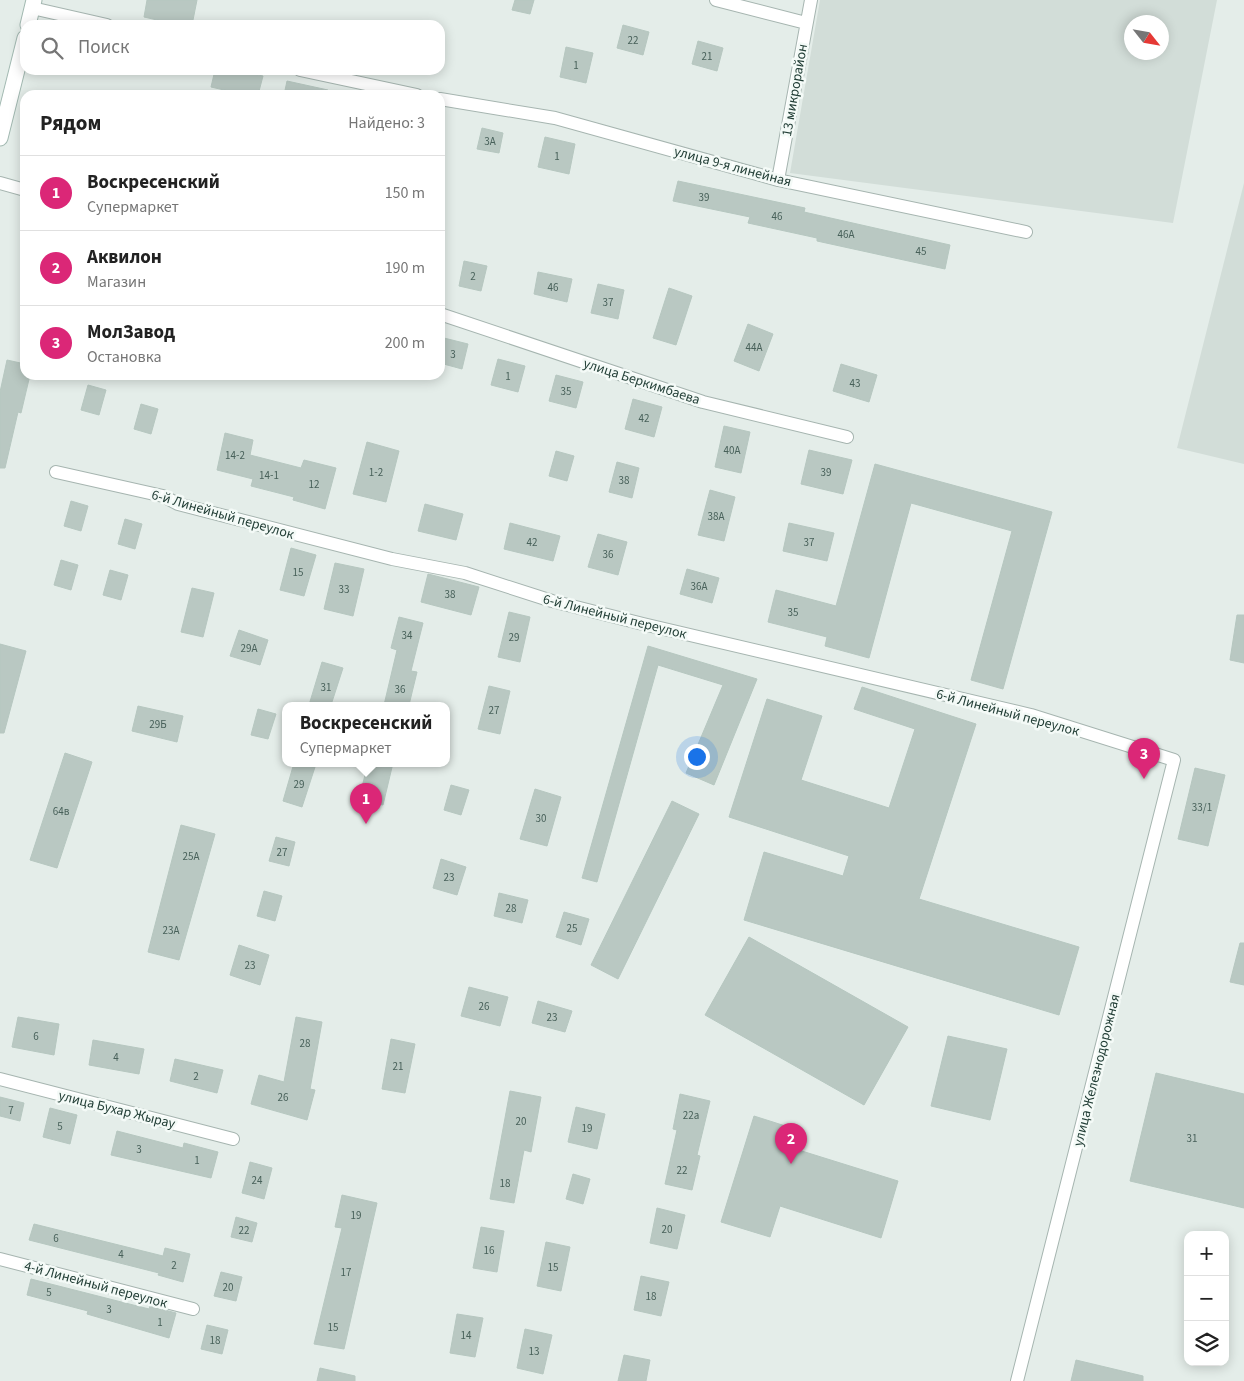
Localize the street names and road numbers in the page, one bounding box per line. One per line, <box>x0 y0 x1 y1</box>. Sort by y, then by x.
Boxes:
street label: 13 микрорайон <box>777 42 813 138</box>
street label: улица 9-я линейная <box>672 142 794 192</box>
street label: улица Беркимбаева <box>581 354 703 410</box>
street label: 6-й Линейный переулок <box>149 485 296 545</box>
street label: 6-й Линейный переулок <box>541 589 689 645</box>
street label: 6-й Линейный переулок <box>934 684 1082 742</box>
street label: улица Железнодорожная <box>1068 992 1126 1149</box>
street label: улица Бухар Жырау <box>56 1086 178 1134</box>
street label: 4-й Линейный переулок <box>22 1256 170 1314</box>

